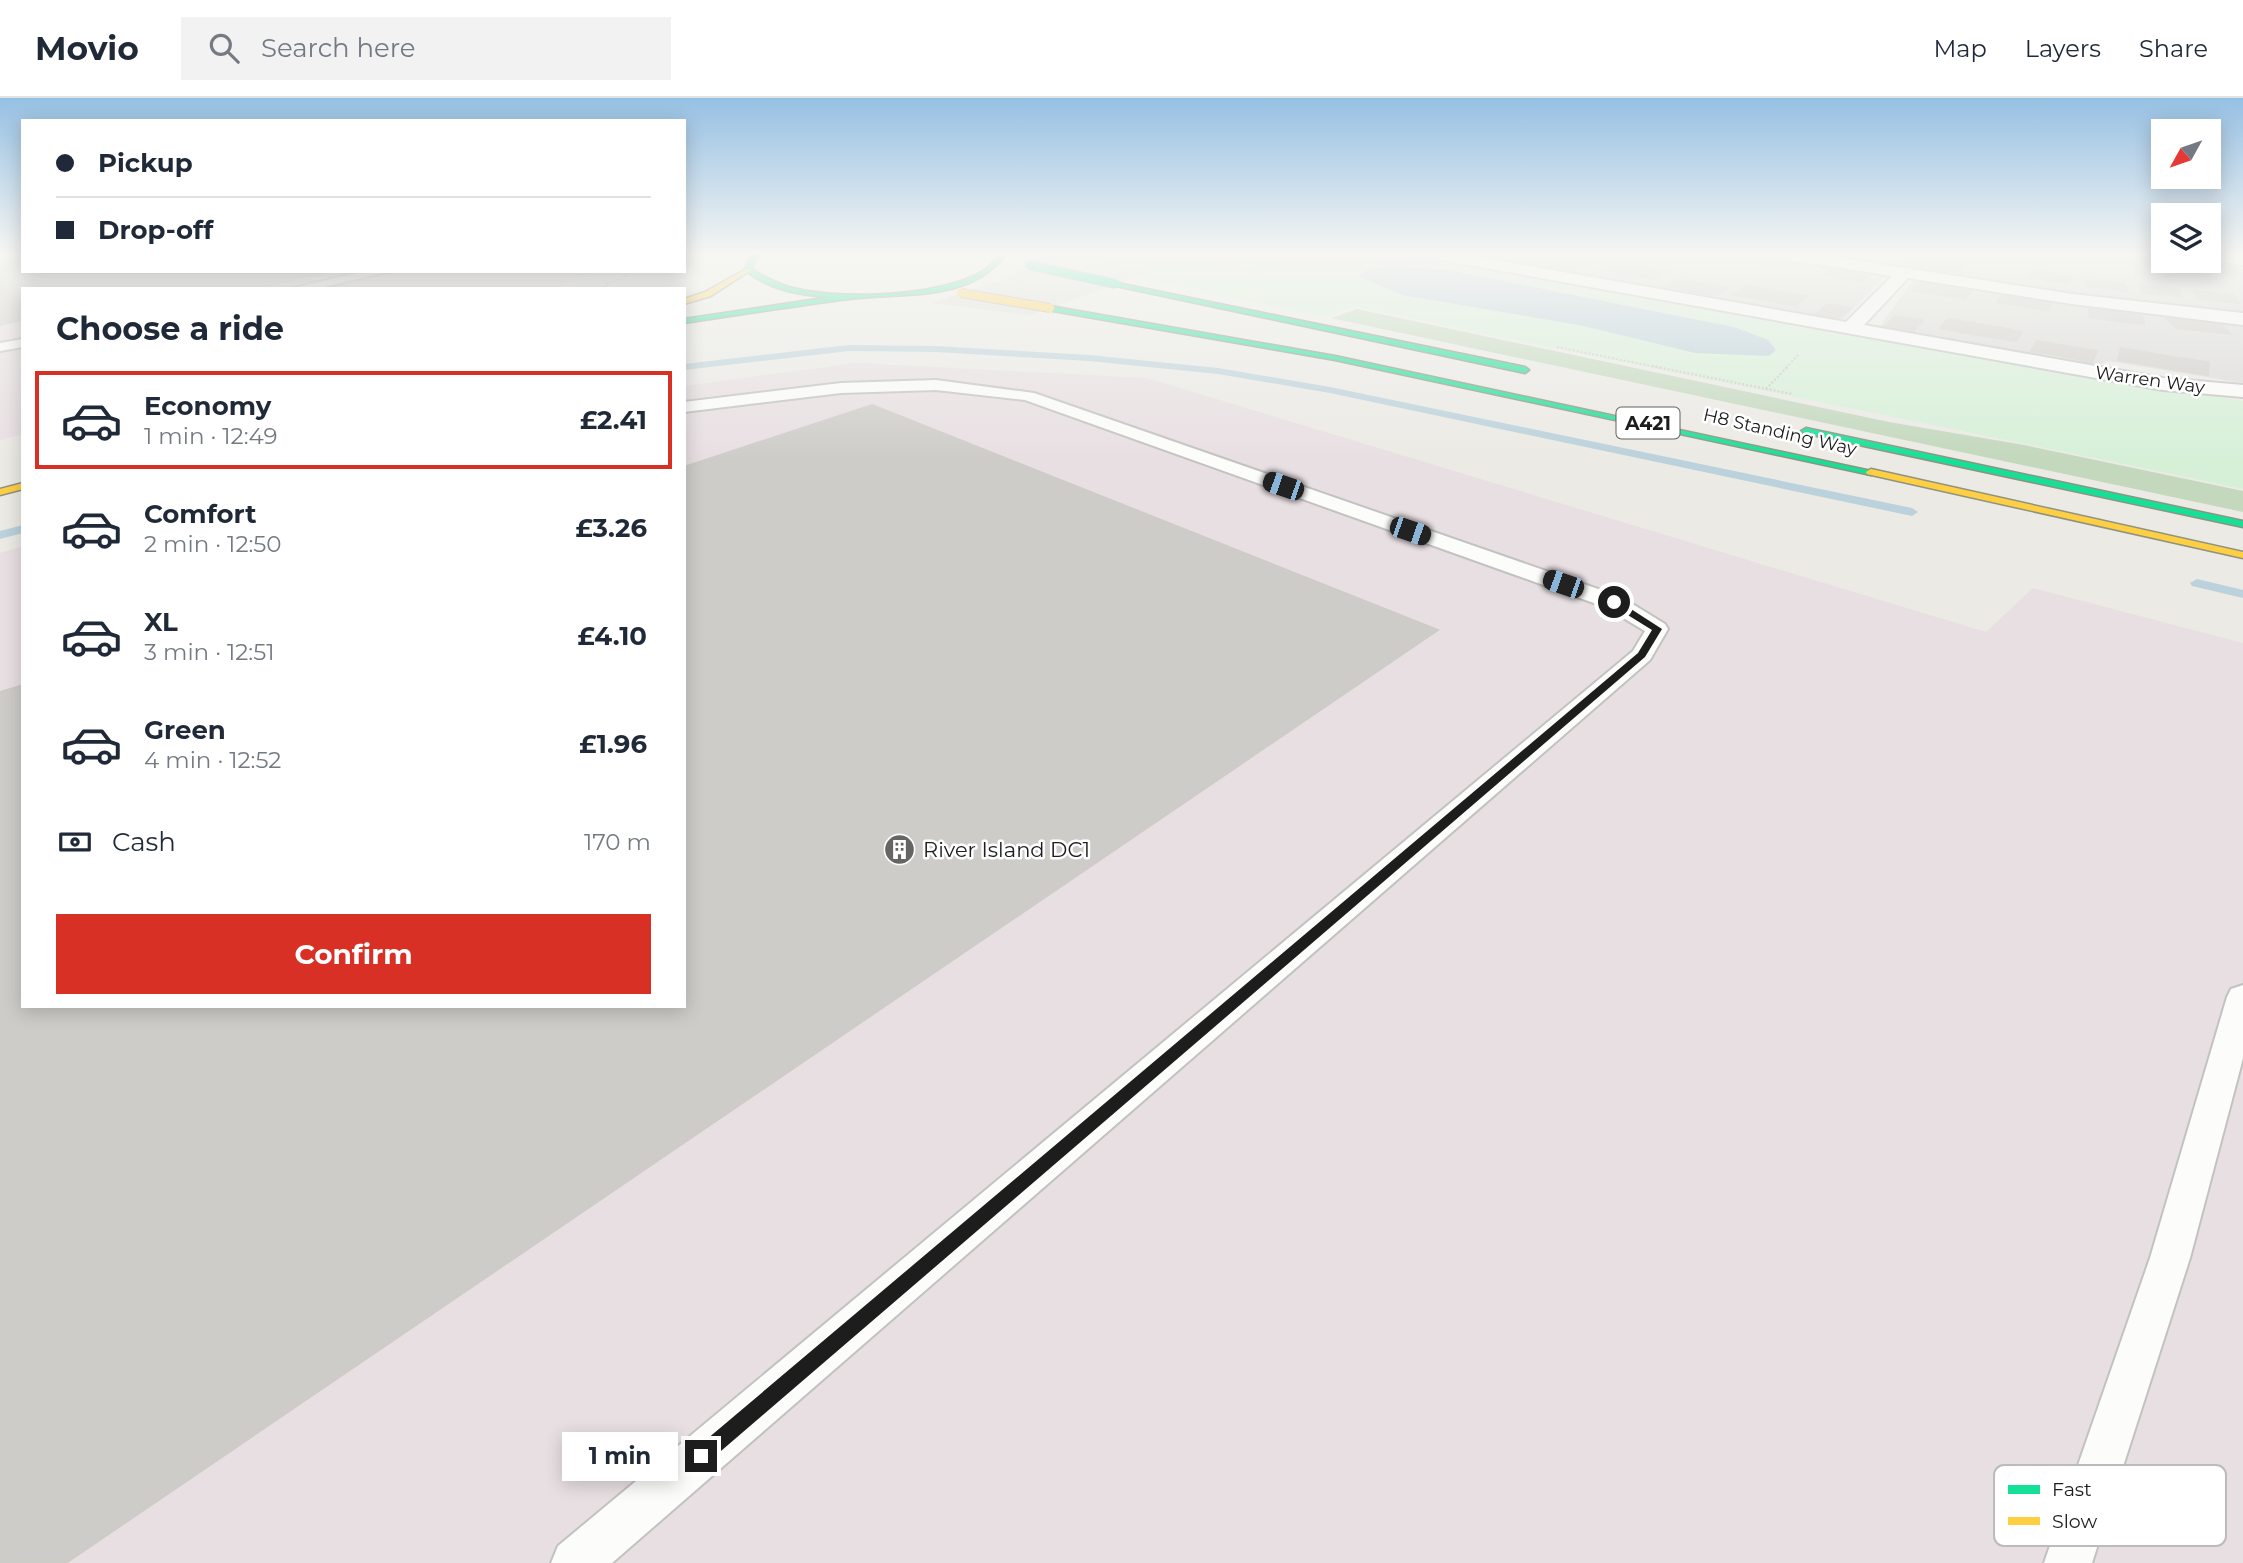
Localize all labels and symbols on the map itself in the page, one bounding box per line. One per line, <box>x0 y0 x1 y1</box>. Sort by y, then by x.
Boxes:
north arrow <box>2151 119 2221 189</box>
street label: Warren Way <box>2094 361 2206 399</box>
street label: H8 Standing Way <box>1701 404 1859 460</box>
road number: A421 <box>1616 408 1680 438</box>
car <box>1260 469 1307 503</box>
car <box>1387 514 1434 548</box>
car <box>1540 567 1587 601</box>
route start <box>1598 586 1630 618</box>
building icon: River Island DC1 <box>883 832 917 866</box>
place label: River Island DC1 <box>923 837 1090 862</box>
callout: 1 min <box>561 1432 676 1480</box>
route end <box>685 1440 717 1472</box>
legend <box>1994 1465 2226 1546</box>
text: Fast <box>2052 1478 2092 1501</box>
text: Slow <box>2052 1510 2097 1533</box>

